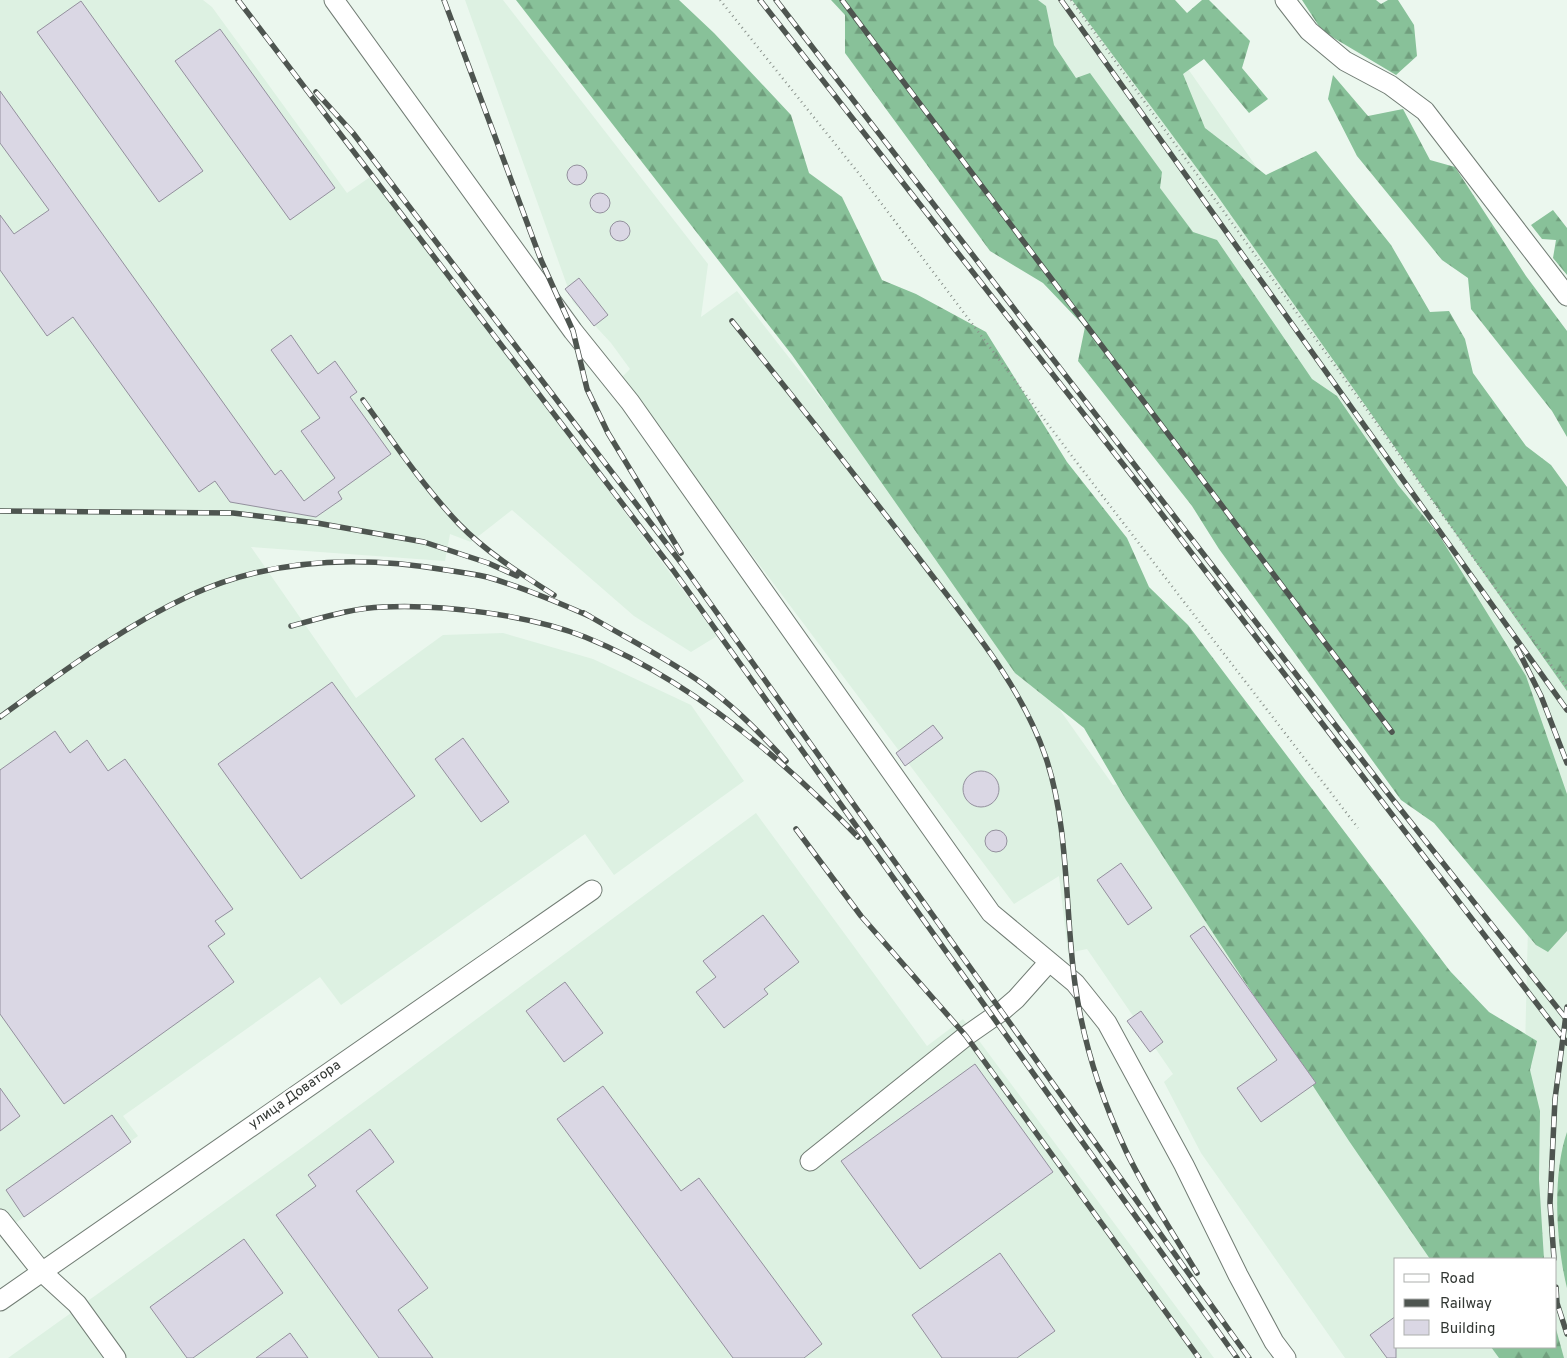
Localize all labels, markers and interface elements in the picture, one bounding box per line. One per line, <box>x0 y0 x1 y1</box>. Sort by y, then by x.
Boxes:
street label: улица Доватора <box>246 1057 344 1133</box>
legend <box>1394 1258 1557 1348</box>
text: Road <box>1440 1270 1475 1289</box>
text: Railway <box>1440 1295 1492 1314</box>
text: Building <box>1440 1320 1495 1339</box>

